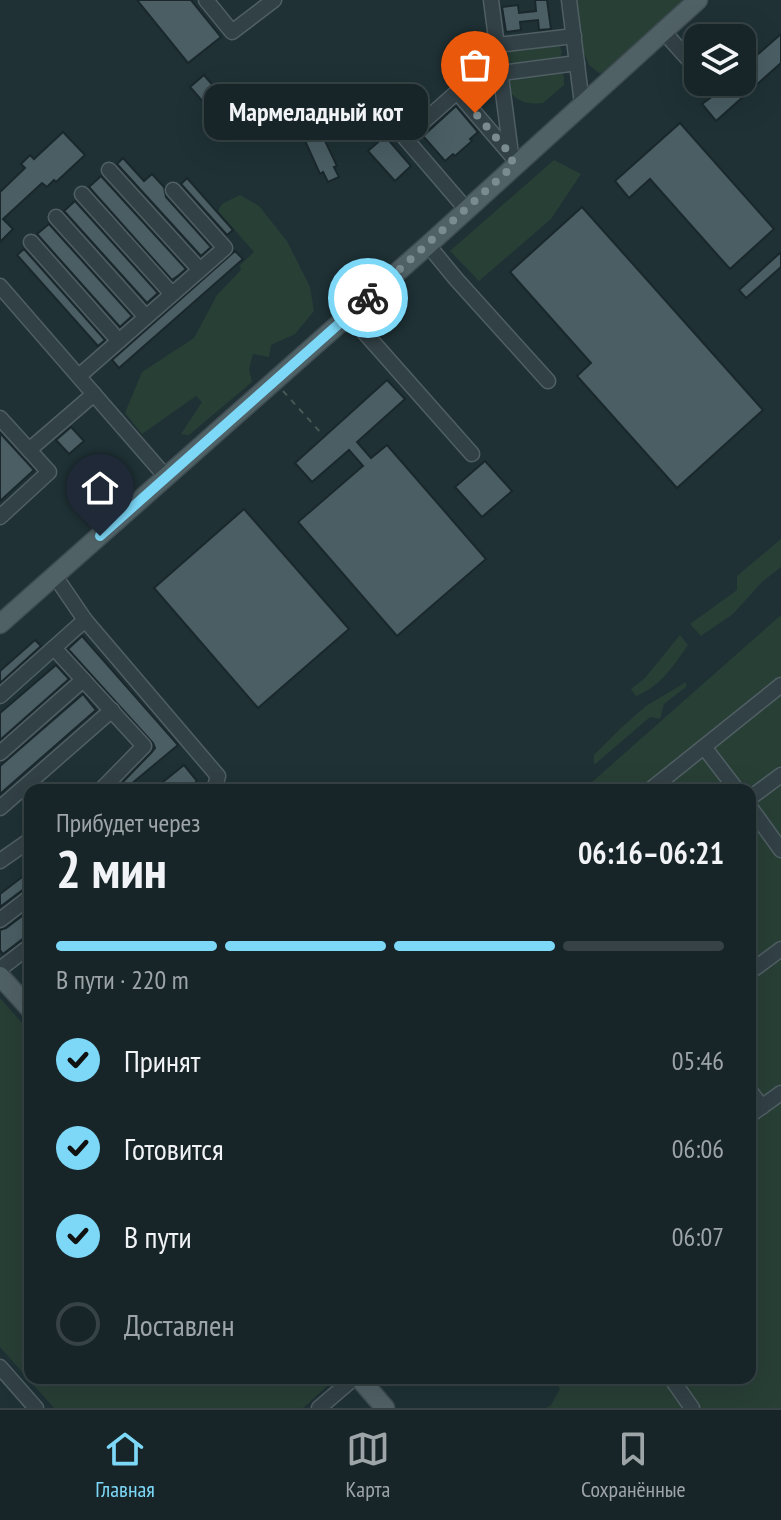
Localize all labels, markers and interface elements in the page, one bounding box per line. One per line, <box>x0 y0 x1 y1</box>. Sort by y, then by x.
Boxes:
map controls <box>684 24 756 96</box>
button: layers <box>684 24 756 96</box>
pin <box>441 31 509 113</box>
icon: bag <box>453 43 497 87</box>
callout: Мармеладный кот <box>203 85 427 141</box>
text: Мармеладный кот <box>229 95 403 128</box>
courier <box>328 258 408 338</box>
icon: bike <box>346 276 390 320</box>
pin <box>66 454 134 536</box>
icon: home <box>78 466 122 510</box>
text: Прибудет через <box>56 806 200 839</box>
text: 06:16–06:21 <box>578 833 724 872</box>
text: 2 мин <box>56 835 167 902</box>
text: В пути · 220 m <box>56 963 189 996</box>
icon: check <box>56 1038 100 1082</box>
text: Принят <box>124 1041 200 1080</box>
text: 05:46 <box>672 1044 724 1077</box>
icon: check <box>56 1126 100 1170</box>
text: Готовится <box>124 1129 224 1168</box>
text: 06:06 <box>672 1132 724 1165</box>
icon: check <box>56 1214 100 1258</box>
text: В пути <box>124 1217 192 1256</box>
text: 06:07 <box>672 1220 724 1253</box>
text: Доставлен <box>124 1305 234 1344</box>
tab: Главная <box>95 1427 155 1503</box>
tab: Карта <box>345 1427 390 1503</box>
tab: Сохранённые <box>581 1427 686 1503</box>

